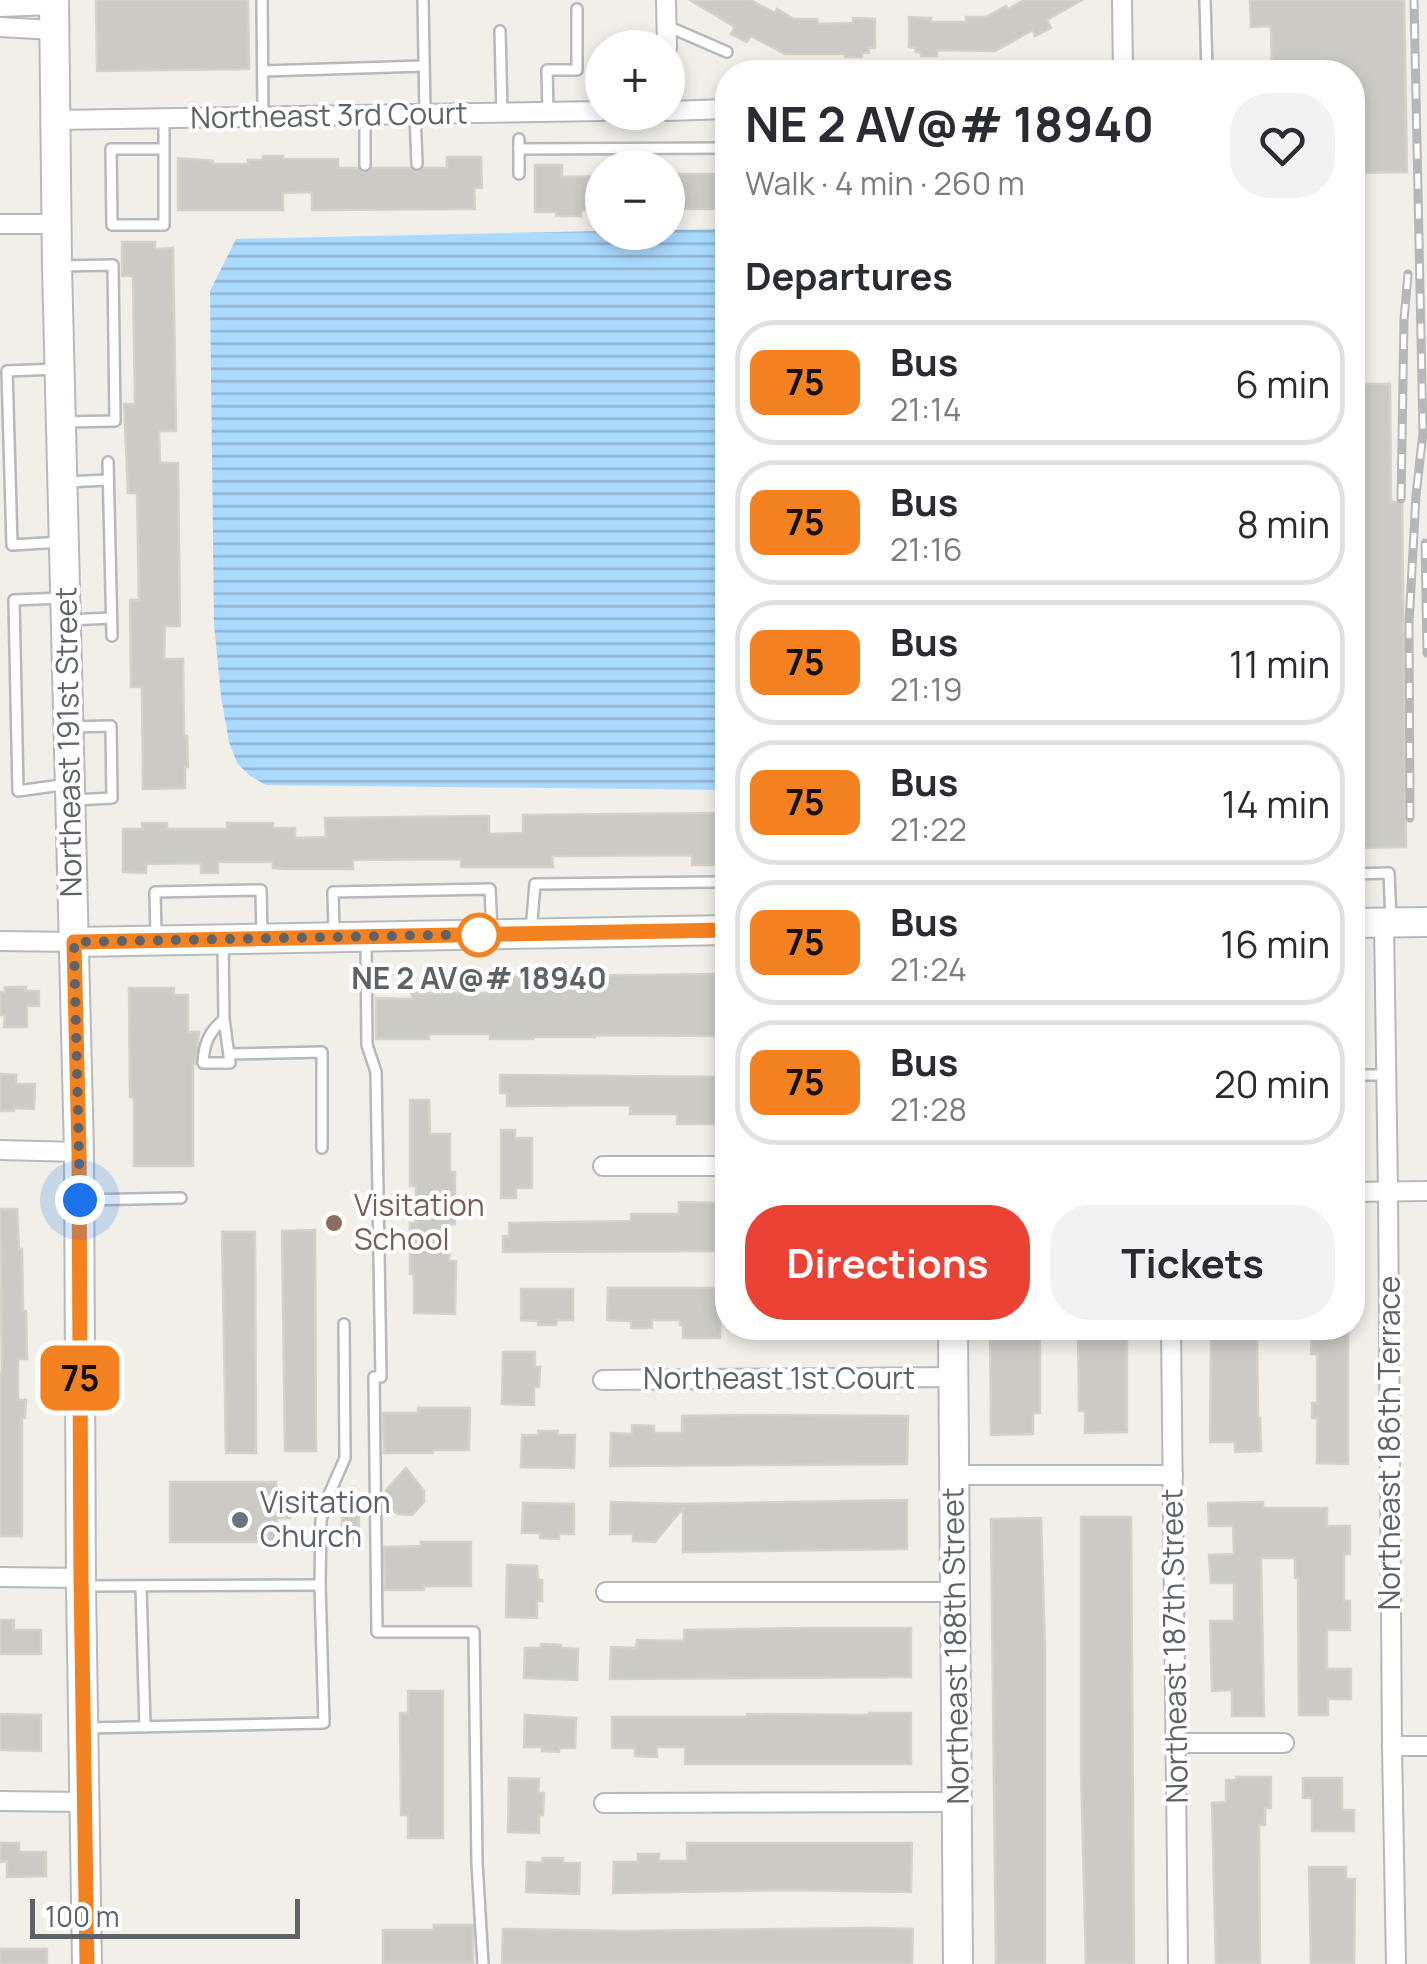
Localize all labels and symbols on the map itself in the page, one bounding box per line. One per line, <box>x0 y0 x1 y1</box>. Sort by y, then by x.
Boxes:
street label: Northeast 3rd Court <box>190 92 468 137</box>
street label: Northeast 191st Street <box>44 586 91 898</box>
marker: NE 2 AV@# 18940 <box>458 914 500 956</box>
place label: NE 2 AV@# 18940 <box>351 957 607 998</box>
your location <box>55 1175 105 1225</box>
place label: Visitation School <box>354 1184 485 1259</box>
marker: Visitation School <box>323 1212 345 1234</box>
street label: Northeast 186th Terrace <box>1368 1276 1409 1610</box>
line badge: 75 <box>35 1346 125 1410</box>
street label: Northeast 1st Court <box>643 1357 915 1398</box>
place label: Visitation Church <box>260 1481 391 1556</box>
street label: Northeast 188th Street <box>931 1487 978 1805</box>
street label: Northeast 187th Street <box>1150 1488 1197 1804</box>
marker: Visitation Church <box>229 1509 251 1531</box>
scale bar <box>30 1894 300 1938</box>

